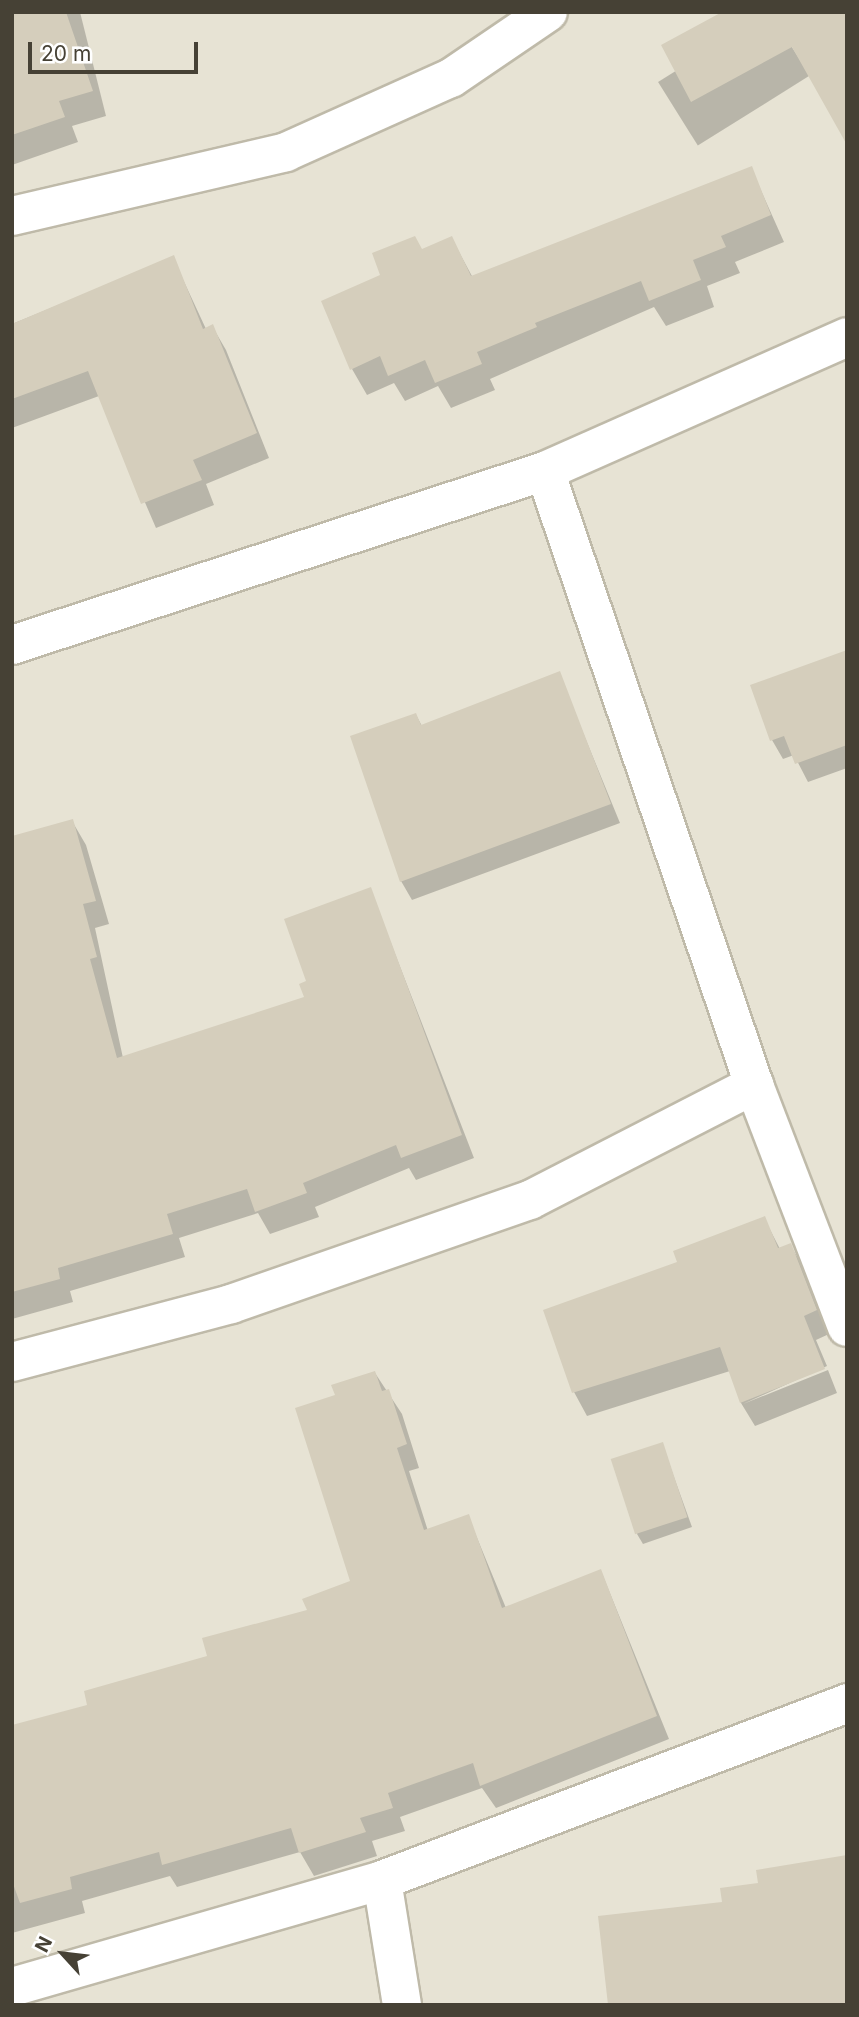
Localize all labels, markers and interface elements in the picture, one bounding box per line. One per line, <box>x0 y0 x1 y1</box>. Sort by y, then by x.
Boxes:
scale bar <box>32 28 201 72</box>
text: 20 m <box>41 41 91 66</box>
north arrow <box>28 1919 98 1989</box>
text: N <box>30 1933 57 1956</box>

